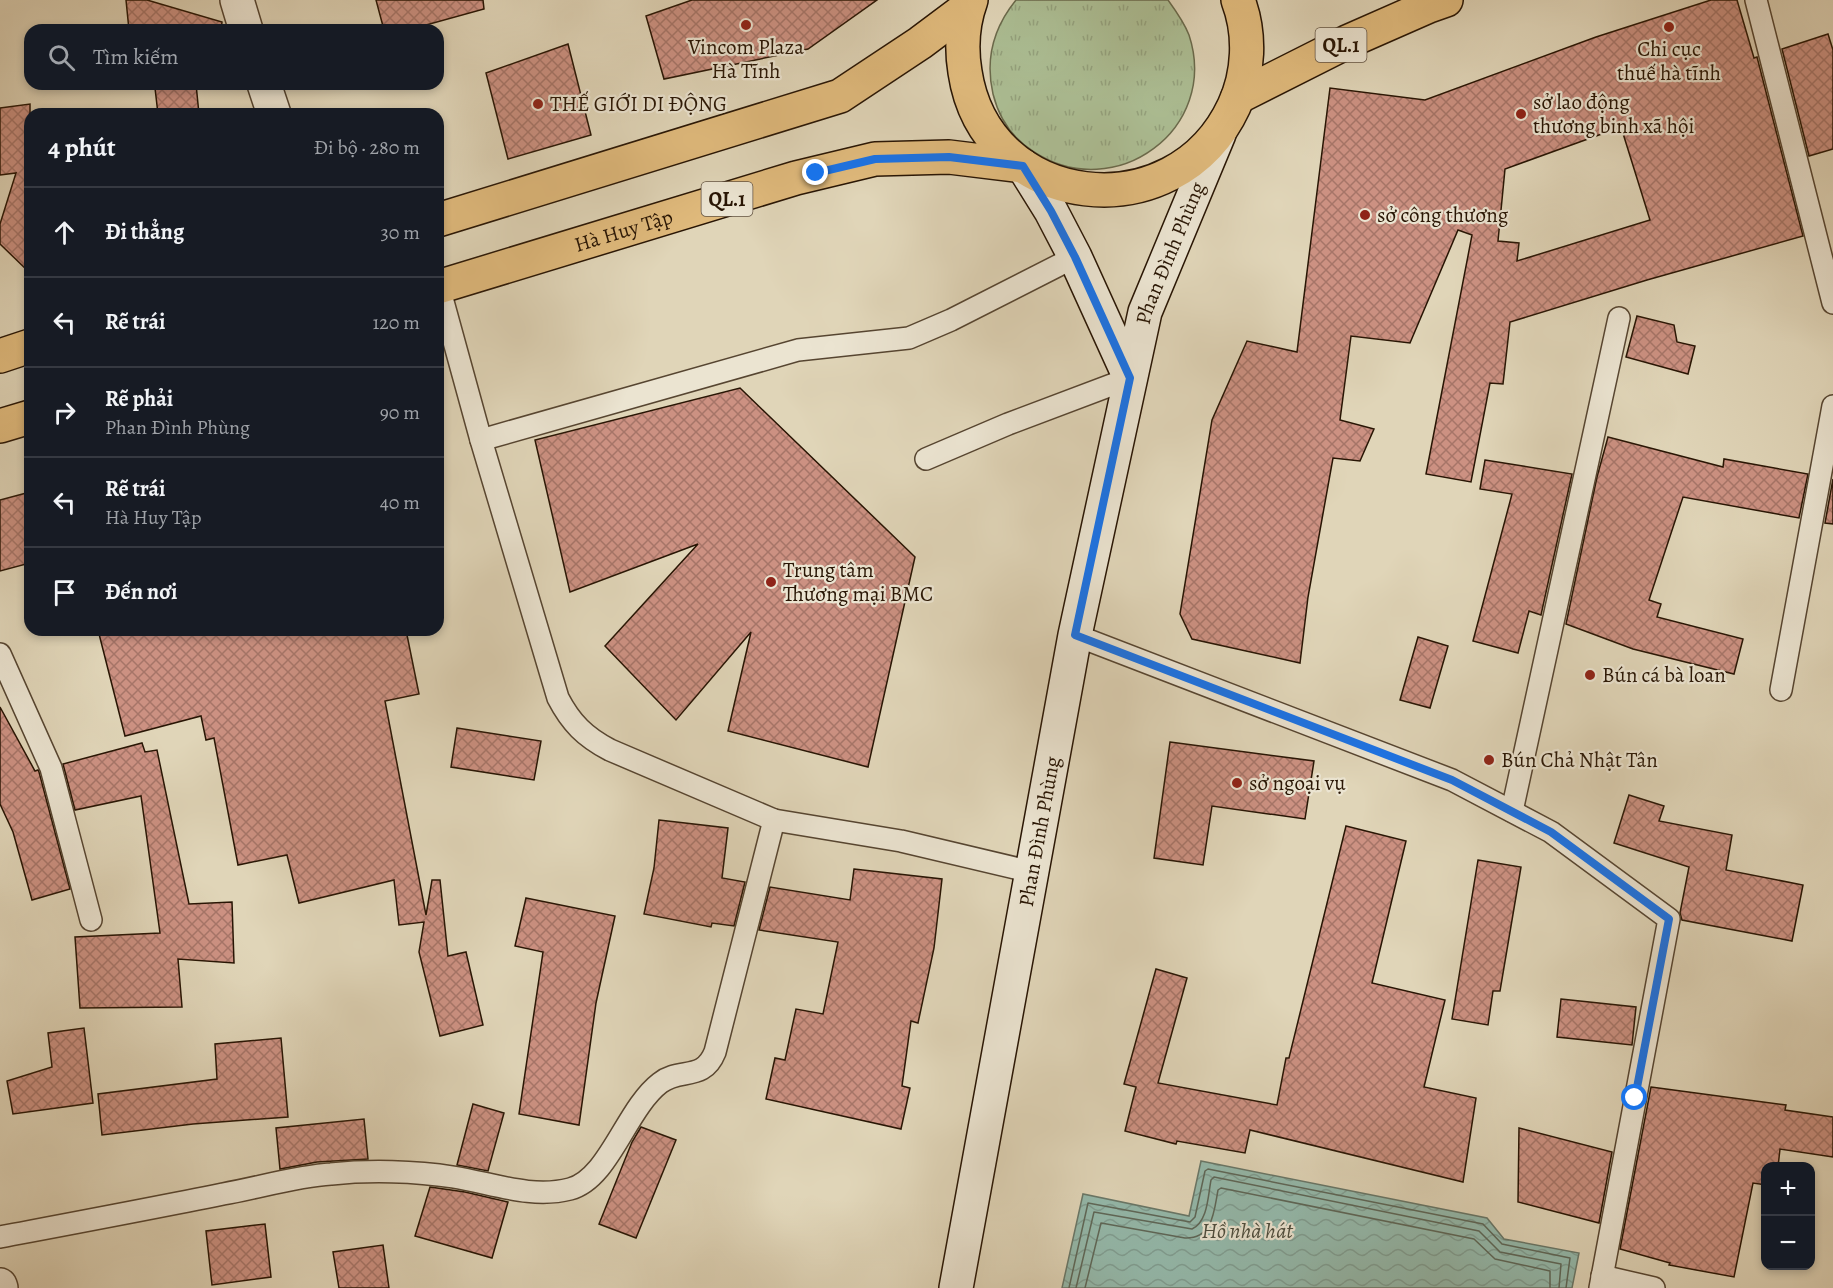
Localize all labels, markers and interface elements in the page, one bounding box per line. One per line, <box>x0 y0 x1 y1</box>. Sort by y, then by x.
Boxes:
marker: Vincom Plaza Hà Tĩnh <box>739 18 753 32</box>
marker: Chi cục thuế hà tĩnh <box>1662 20 1676 34</box>
search box <box>24 24 444 90</box>
road number: QL.1 <box>1316 28 1366 62</box>
place label: Vincom Plaza Hà Tĩnh <box>687 33 804 85</box>
place label: Chi cục thuế hà tĩnh <box>1617 35 1721 87</box>
icon: search <box>45 41 78 74</box>
text: Tìm kiếm <box>93 42 179 72</box>
place label: sở lao động thương binh xã hội <box>1533 88 1694 140</box>
place label: THẾ GIỚI DI ĐỘNG <box>550 90 727 118</box>
marker: THẾ GIỚI DI ĐỘNG <box>531 97 545 111</box>
marker: sở lao động thương binh xã hội <box>1514 107 1528 121</box>
text: 4 phút <box>48 130 116 165</box>
text: Đi bộ · 280 m <box>314 134 420 161</box>
route end <box>802 159 828 185</box>
street label: Phan Đình Phùng <box>1129 177 1212 327</box>
road number: QL.1 <box>702 182 752 216</box>
place label: sở công thương <box>1377 201 1509 229</box>
street label: Hà Huy Tập <box>571 202 676 259</box>
marker: sở công thương <box>1358 208 1372 222</box>
icon: ahead <box>48 216 81 249</box>
text: Đi thẳng <box>105 217 184 247</box>
text: 30 m <box>380 219 420 246</box>
icon: left <box>48 306 81 339</box>
text: Rẽ trái <box>105 307 166 337</box>
text: 120 m <box>372 309 420 336</box>
text: Rẽ phải <box>105 384 173 414</box>
icon: right <box>48 396 81 429</box>
text: 90 m <box>380 399 420 426</box>
text: Phan Đình Phùng <box>105 414 250 441</box>
text: Rẽ trái <box>105 474 166 504</box>
icon: left <box>48 486 81 519</box>
text: 40 m <box>380 489 420 516</box>
text: Hà Huy Tập <box>105 504 202 531</box>
place label: Trung tâm Thương mại BMC <box>783 556 933 608</box>
marker: Trung tâm Thương mại BMC <box>764 575 778 589</box>
icon: arrive <box>48 576 81 609</box>
text: Đến nơi <box>105 577 177 607</box>
place label: Bún cá bà loan <box>1602 661 1726 689</box>
marker: Bún cá bà loan <box>1583 668 1597 682</box>
place label: Bún Chả Nhật Tân <box>1501 746 1658 774</box>
marker: Bún Chả Nhật Tân <box>1482 753 1496 767</box>
street label: Phan Đình Phùng <box>1012 754 1067 909</box>
place label: sở ngoại vụ <box>1249 769 1346 797</box>
marker: sở ngoại vụ <box>1230 776 1244 790</box>
route start <box>1621 1084 1647 1110</box>
map controls <box>1761 1162 1815 1270</box>
button: + <box>1761 1162 1815 1216</box>
water label: Hồ nhà hát <box>1201 1216 1293 1246</box>
button: − <box>1761 1216 1815 1270</box>

